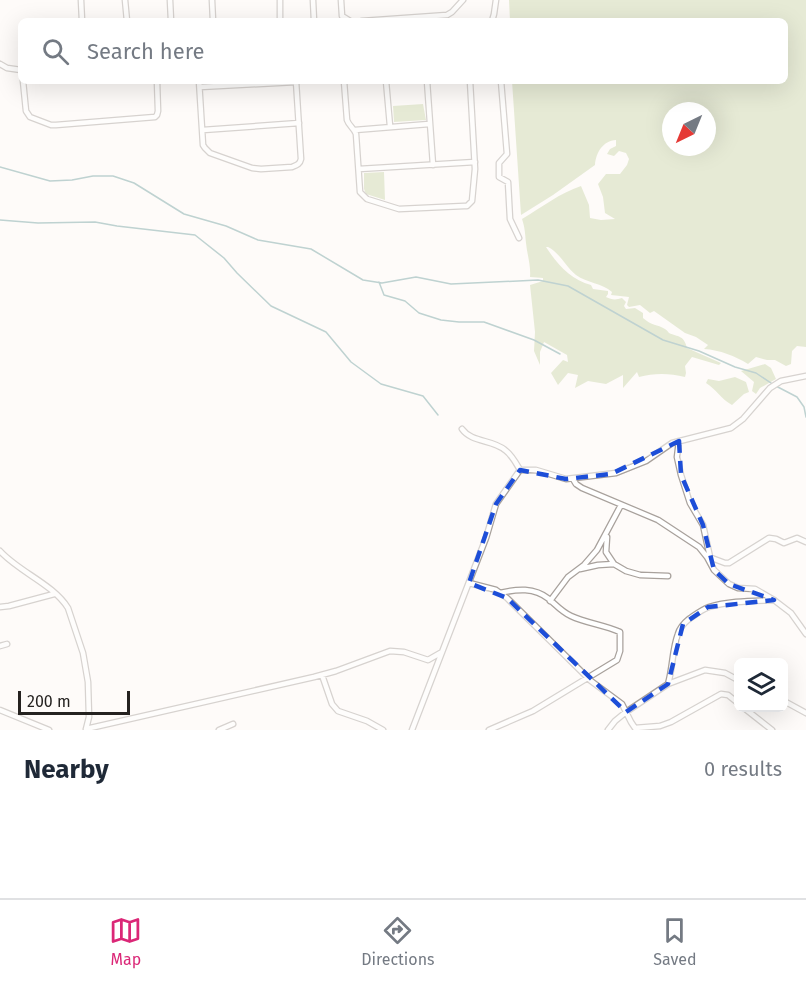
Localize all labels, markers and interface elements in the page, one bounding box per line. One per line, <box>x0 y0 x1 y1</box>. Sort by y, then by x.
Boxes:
search box <box>18 18 788 84</box>
icon: search <box>39 35 72 68</box>
text: Search here <box>87 38 205 65</box>
north arrow <box>662 102 716 156</box>
map controls <box>734 658 788 712</box>
button: layers <box>734 658 788 712</box>
scale bar <box>18 688 130 716</box>
text: 200 m <box>27 692 71 711</box>
text: Nearby <box>24 754 109 785</box>
text: 0 results <box>704 757 782 781</box>
tab: Map <box>109 914 142 969</box>
tab: Directions <box>361 914 435 969</box>
tab: Saved <box>653 914 697 969</box>

